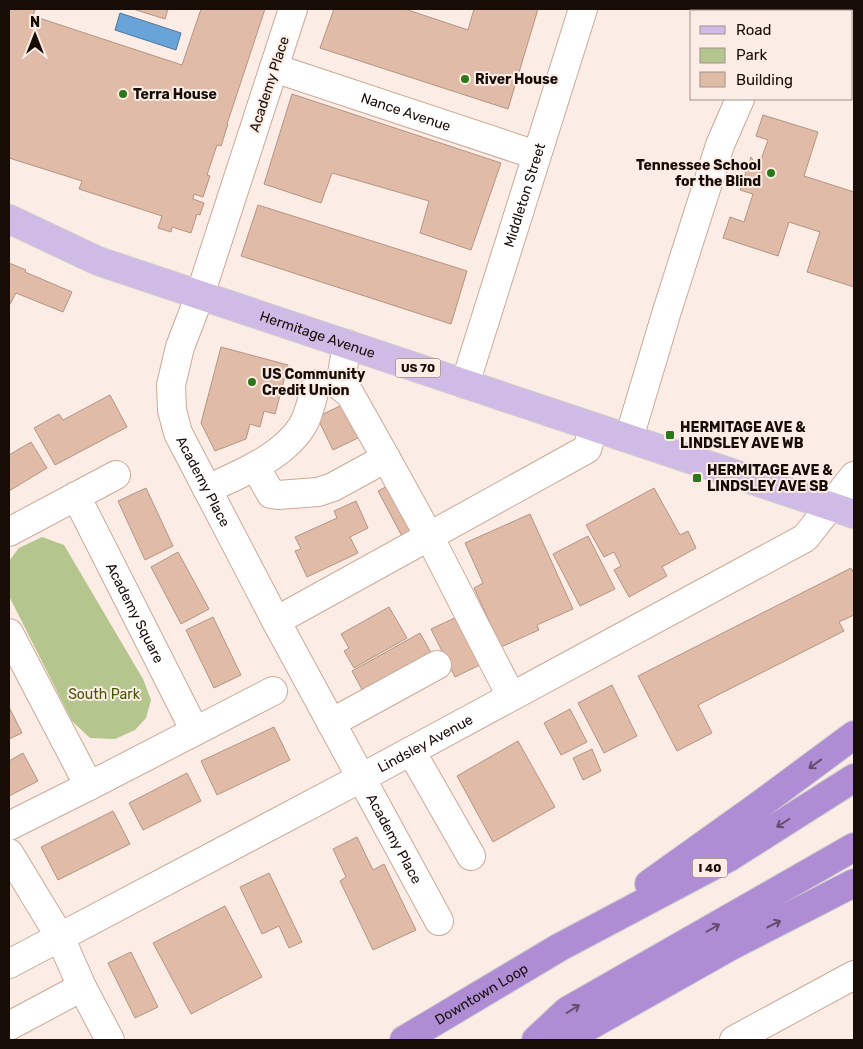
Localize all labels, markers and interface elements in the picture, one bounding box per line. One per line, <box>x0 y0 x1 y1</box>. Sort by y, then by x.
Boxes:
north arrow <box>10 10 60 60</box>
legend <box>690 10 853 100</box>
text: N <box>30 14 40 31</box>
text: Road <box>736 21 772 39</box>
street label: Academy Place <box>246 34 293 134</box>
text: Park <box>736 46 767 64</box>
place label: River House <box>475 71 558 88</box>
text: Building <box>736 71 793 89</box>
marker: River House <box>459 73 471 85</box>
place label: Terra House <box>133 86 217 103</box>
marker: Terra House <box>117 88 129 100</box>
street label: Nance Avenue <box>359 89 453 135</box>
street label: Middleton Street <box>501 141 549 250</box>
place label: Tennessee School for the Blind <box>636 157 761 190</box>
marker: Tennessee School for the Blind <box>765 167 777 179</box>
street label: Hermitage Avenue <box>258 308 377 362</box>
road number: US 70 <box>396 358 440 378</box>
place label: US Community Credit Union <box>262 366 366 399</box>
marker: US Community Credit Union <box>246 376 258 388</box>
place label: HERMITAGE AVE & LINDSLEY AVE WB <box>680 419 806 452</box>
marker: HERMITAGE AVE & LINDSLEY AVE WB <box>664 429 676 441</box>
street label: Academy Place <box>172 434 233 530</box>
place label: HERMITAGE AVE & LINDSLEY AVE SB <box>707 462 833 495</box>
marker: HERMITAGE AVE & LINDSLEY AVE SB <box>691 472 703 484</box>
street label: Academy Square <box>102 560 167 666</box>
park label: South Park <box>68 686 141 703</box>
street label: Lindsley Avenue <box>375 711 476 776</box>
one-way arrow <box>808 759 822 769</box>
street label: Academy Place <box>363 791 425 887</box>
one-way arrow <box>777 818 791 828</box>
road number: I 40 <box>692 858 728 878</box>
one-way arrow <box>767 919 782 929</box>
one-way arrow <box>706 922 720 932</box>
street label: Downtown Loop <box>432 960 531 1029</box>
one-way arrow <box>565 1003 579 1013</box>

